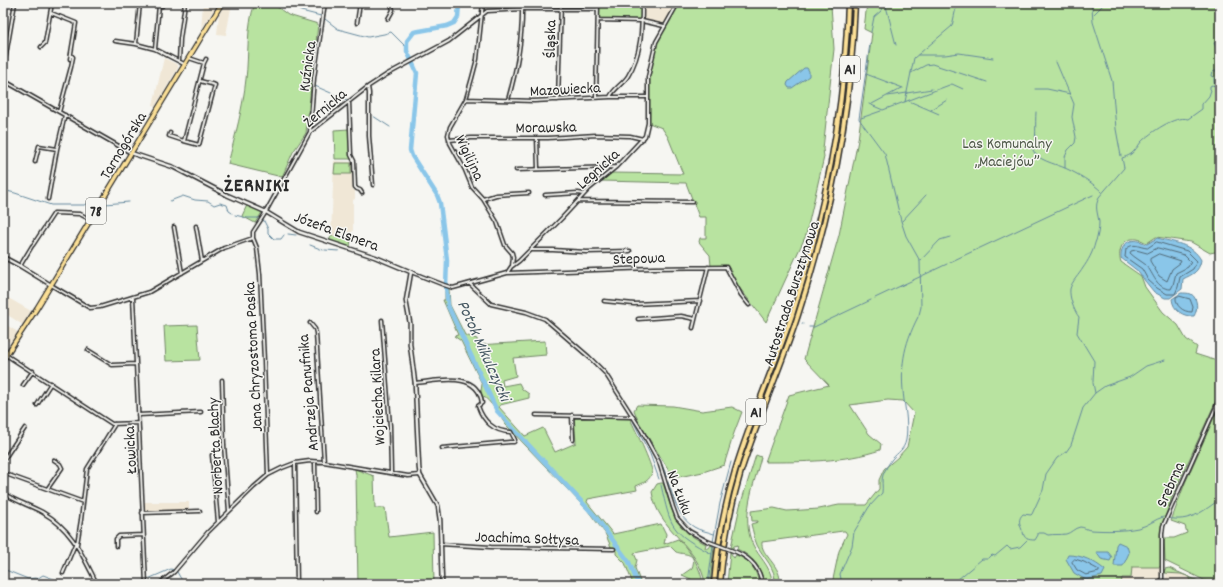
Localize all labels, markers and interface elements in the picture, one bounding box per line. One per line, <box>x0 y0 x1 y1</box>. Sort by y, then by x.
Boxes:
street label: Śląska <box>540 19 563 58</box>
street label: Kuźnicka <box>294 39 323 93</box>
road number: A1 <box>840 56 860 82</box>
street label: Mazowiecka <box>529 77 602 104</box>
street label: Żernicka <box>299 83 353 134</box>
street label: Tarnogórska <box>95 108 154 184</box>
street label: Morawska <box>515 116 577 141</box>
street label: Wigilijna <box>448 132 489 185</box>
park label: Las Komunalny „Maciejów” <box>962 133 1052 174</box>
street label: Legnicka <box>572 144 626 196</box>
district label: ŻERNIKI <box>224 173 290 201</box>
road number: 78 <box>86 198 106 224</box>
street label: Józefa Elsnera <box>291 206 382 258</box>
street label: Autostrada Bursztynowa <box>758 218 827 369</box>
street label: Stepowa <box>613 247 666 272</box>
street label: Jana Chryzostoma Paska <box>239 281 270 432</box>
water label: Potok Mikulczycki <box>449 297 516 408</box>
street label: Andrzeja Panufnika <box>293 333 326 452</box>
street label: Wojciecha Kilara <box>364 347 393 446</box>
street label: Norberta Blachy <box>202 396 231 495</box>
road number: A1 <box>746 399 766 425</box>
street label: Łowicka <box>119 425 144 475</box>
street label: Srebrna <box>1151 458 1192 512</box>
street label: Na Łuku <box>660 467 698 519</box>
street label: Joachima Sołtysa <box>474 526 580 553</box>

